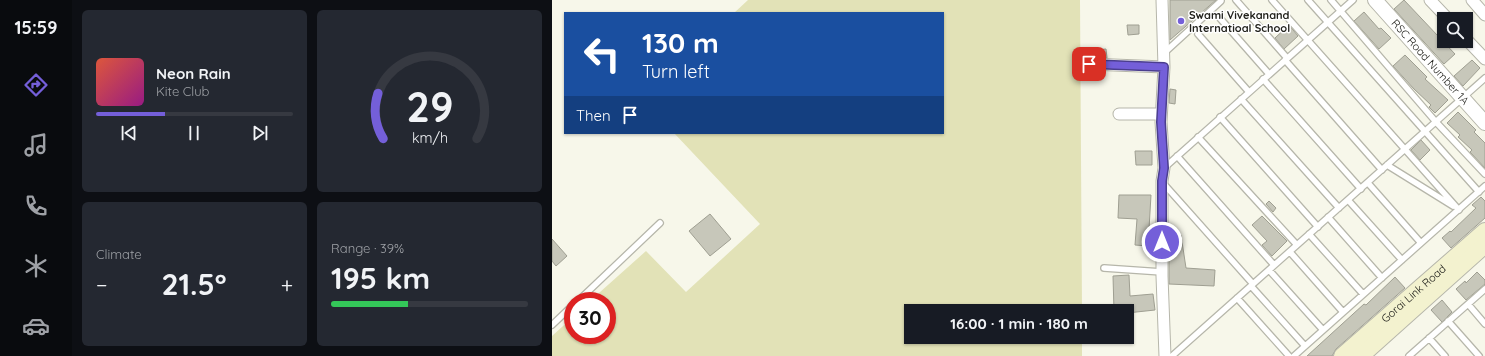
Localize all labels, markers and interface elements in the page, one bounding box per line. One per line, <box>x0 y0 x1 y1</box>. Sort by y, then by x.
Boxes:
place label: Swami Vivekanand Internatioal School <box>1189 8 1290 35</box>
map controls <box>1437 12 1473 48</box>
button: search <box>1437 12 1473 48</box>
text: 15:59 <box>15 16 57 39</box>
marker: Swami Vivekanand Internatioal School <box>1176 16 1186 26</box>
street label: RSC Road Number 1A <box>1389 16 1472 107</box>
text: 130 m <box>642 25 719 60</box>
icon: left <box>576 28 628 80</box>
pin <box>1072 47 1106 81</box>
icon: arrive <box>1078 53 1100 75</box>
text: Turn left <box>642 60 710 83</box>
text: Neon Rain <box>156 64 231 83</box>
icon: directions <box>22 71 50 99</box>
text: 29 <box>406 80 453 132</box>
text: Kite Club <box>156 83 209 99</box>
icon: arrive <box>619 104 641 126</box>
text: Then <box>576 106 611 125</box>
icon: previous <box>118 122 140 144</box>
icon: pause <box>183 122 205 144</box>
icon: next <box>249 122 271 144</box>
text: km/h <box>411 128 448 146</box>
icon: music <box>22 131 50 159</box>
icon: phone <box>22 192 50 220</box>
position arrow <box>1141 221 1183 263</box>
text: Range · 39% <box>331 240 404 256</box>
text: Climate <box>96 246 142 262</box>
icon: climate <box>22 252 50 280</box>
text: 195 km <box>331 259 430 297</box>
street label: Gorai Link Road <box>1378 261 1449 325</box>
text: 21.5° <box>161 265 227 303</box>
text: − <box>96 271 107 299</box>
text: + <box>281 271 293 299</box>
speed limit sign: 30 <box>564 292 616 344</box>
icon: car <box>22 312 50 340</box>
text: 16:00 · 1 min · 180 m <box>950 314 1088 333</box>

